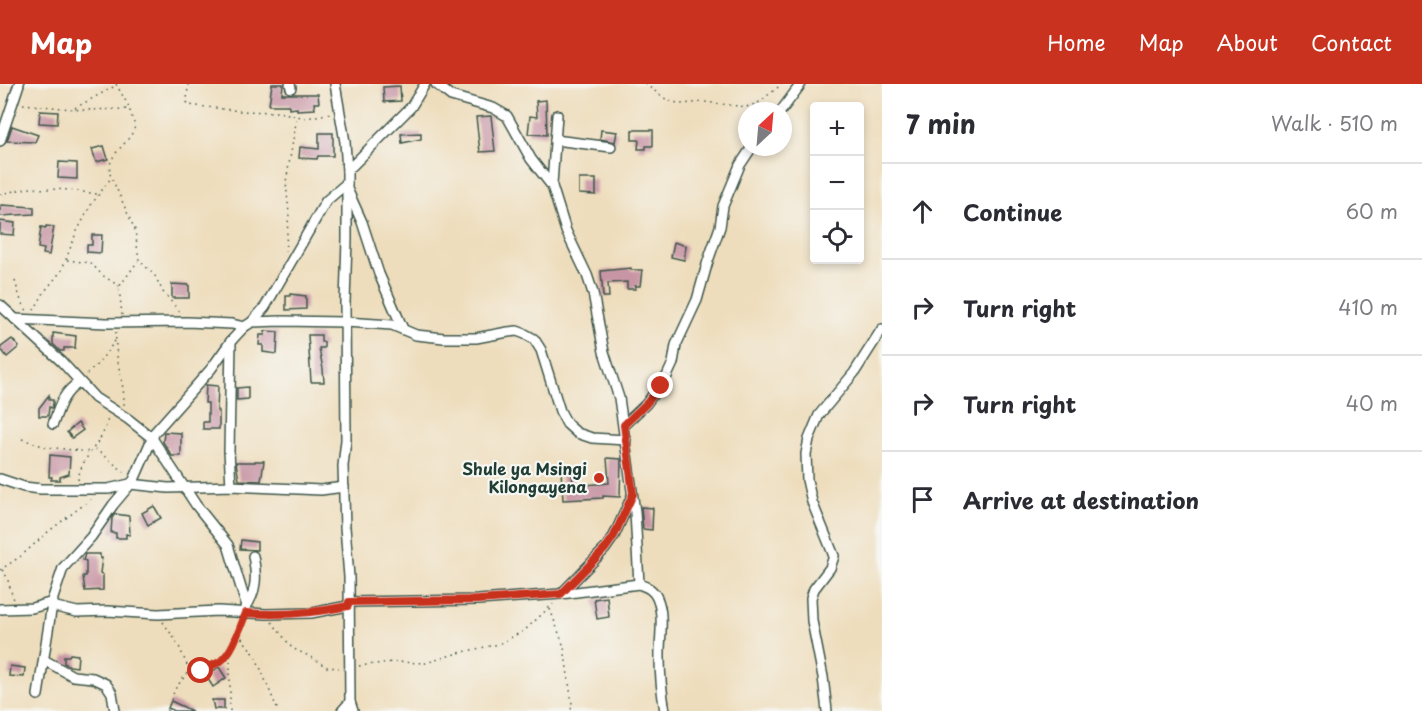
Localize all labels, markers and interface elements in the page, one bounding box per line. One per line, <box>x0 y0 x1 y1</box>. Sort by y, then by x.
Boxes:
text: Map <box>30 21 92 64</box>
text: Home <box>1047 26 1106 58</box>
text: Map <box>1139 26 1184 58</box>
text: About <box>1217 26 1278 58</box>
text: Contact <box>1311 26 1392 58</box>
north arrow <box>738 102 792 156</box>
map controls <box>810 102 864 264</box>
button: + <box>810 102 864 156</box>
text: 7 min <box>906 104 976 143</box>
text: Walk · 510 m <box>1271 108 1398 138</box>
button: − <box>810 156 864 210</box>
icon: ahead <box>906 195 939 228</box>
text: Continue <box>963 195 1062 228</box>
text: 60 m <box>1346 196 1398 226</box>
button: locate <box>810 210 864 264</box>
icon: right <box>906 291 939 324</box>
text: Turn right <box>963 291 1076 324</box>
text: 410 m <box>1338 292 1398 322</box>
route end <box>647 372 673 398</box>
icon: right <box>906 387 939 420</box>
text: Turn right <box>963 387 1076 420</box>
text: 40 m <box>1346 388 1398 418</box>
place label: Shule ya Msingi Kilongayena <box>462 456 587 498</box>
marker: Shule ya Msingi Kilongayena <box>592 471 606 485</box>
icon: arrive <box>906 483 939 516</box>
text: Arrive at destination <box>963 483 1199 516</box>
route start <box>187 657 213 683</box>

